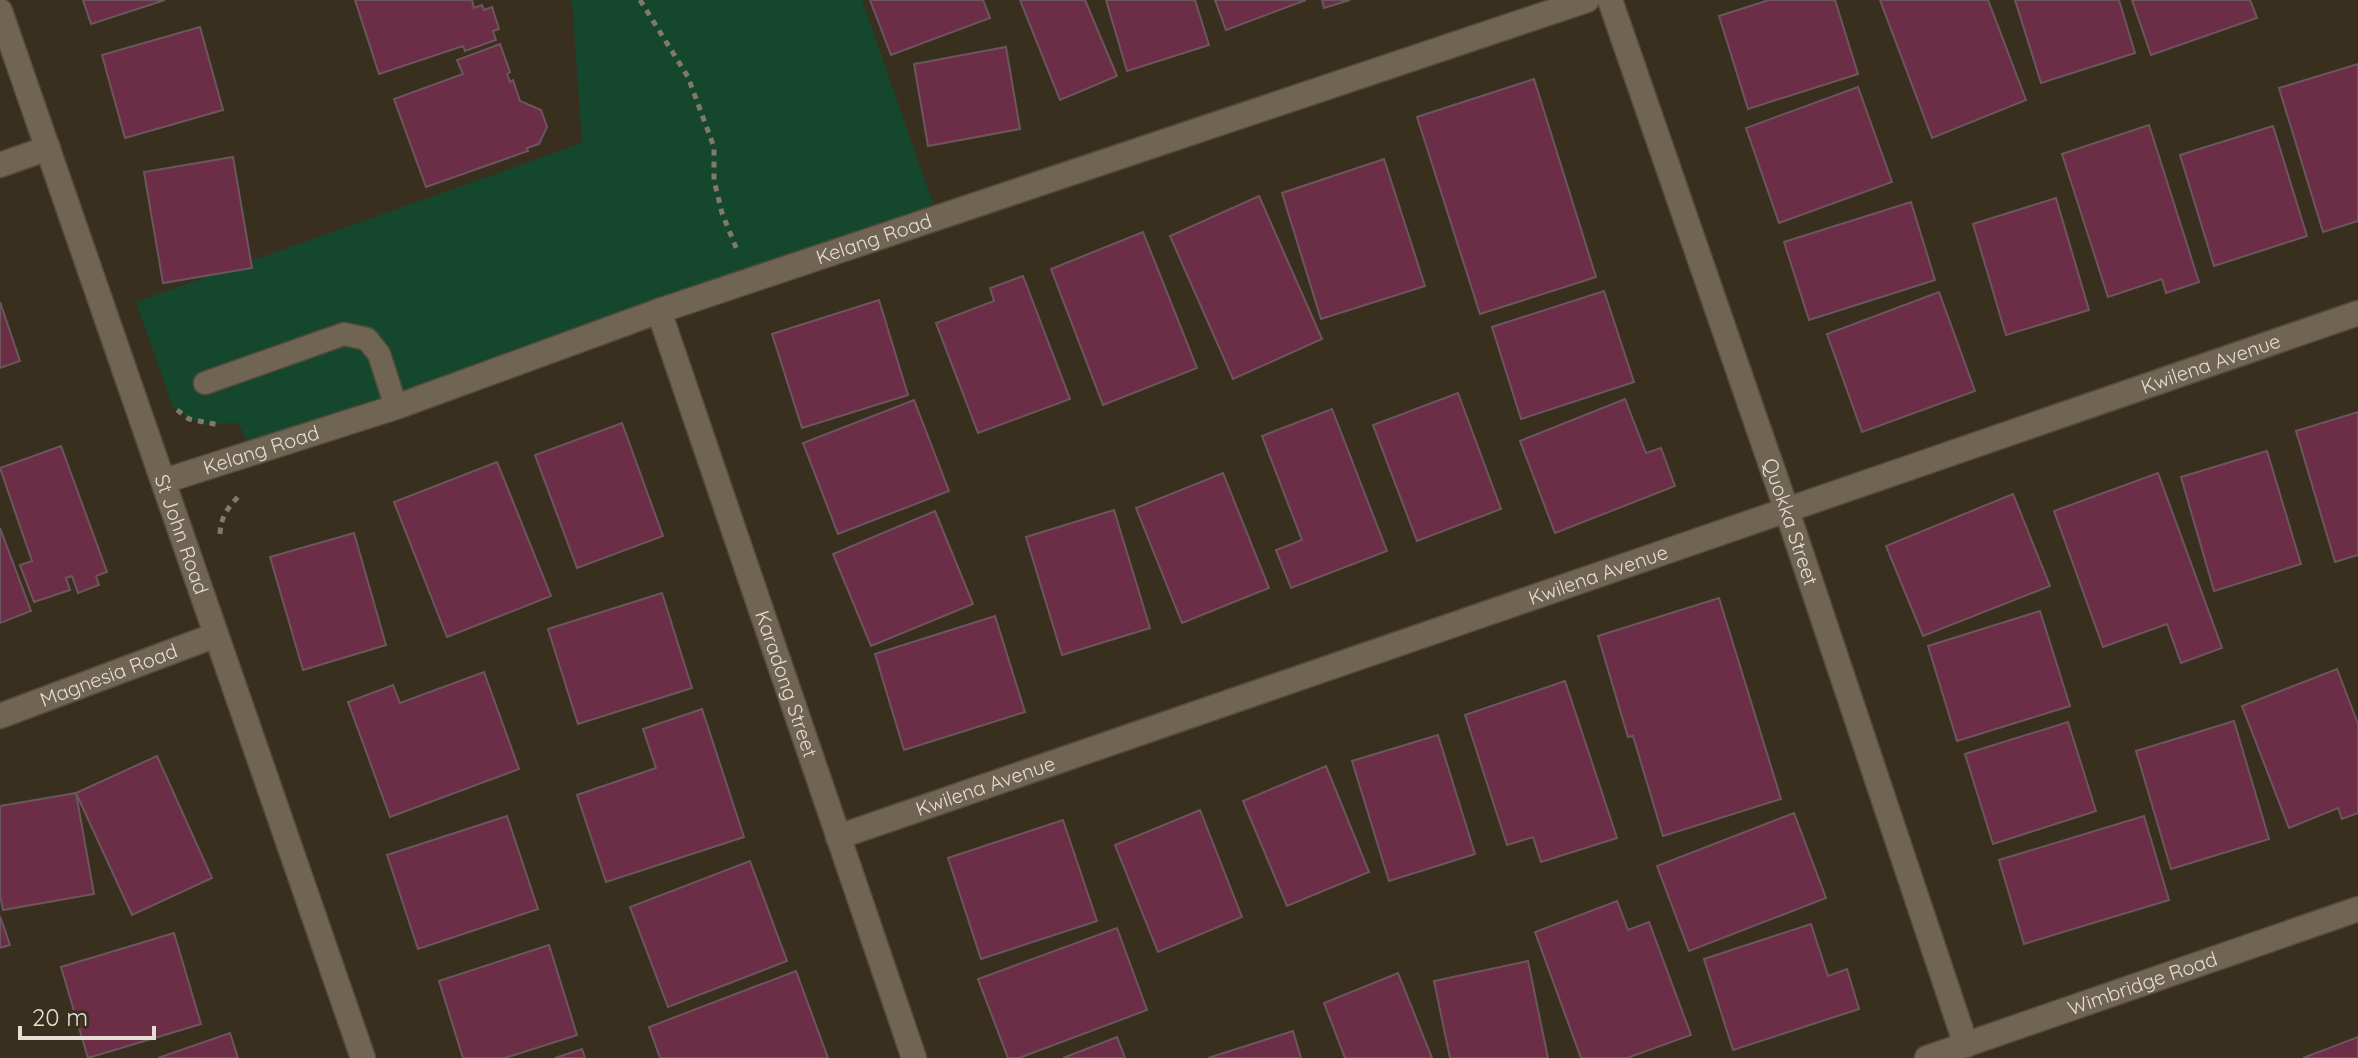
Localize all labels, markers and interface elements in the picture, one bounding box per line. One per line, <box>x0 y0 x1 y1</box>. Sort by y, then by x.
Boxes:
street label: Kelang Road <box>813 208 935 270</box>
street label: Kwilena Avenue <box>2138 328 2284 399</box>
street label: Kelang Road <box>200 419 322 480</box>
street label: Quokka Street <box>1758 455 1824 588</box>
street label: St John Road <box>150 471 214 597</box>
street label: Kwilena Avenue <box>1525 539 1671 610</box>
street label: Karadong Street <box>750 607 823 761</box>
street label: Magnesia Road <box>36 638 181 712</box>
street label: Kwilena Avenue <box>912 750 1058 821</box>
street label: Wimbridge Road <box>2064 946 2220 1020</box>
scale bar <box>20 990 154 1040</box>
text: 20 m <box>32 1002 88 1032</box>

